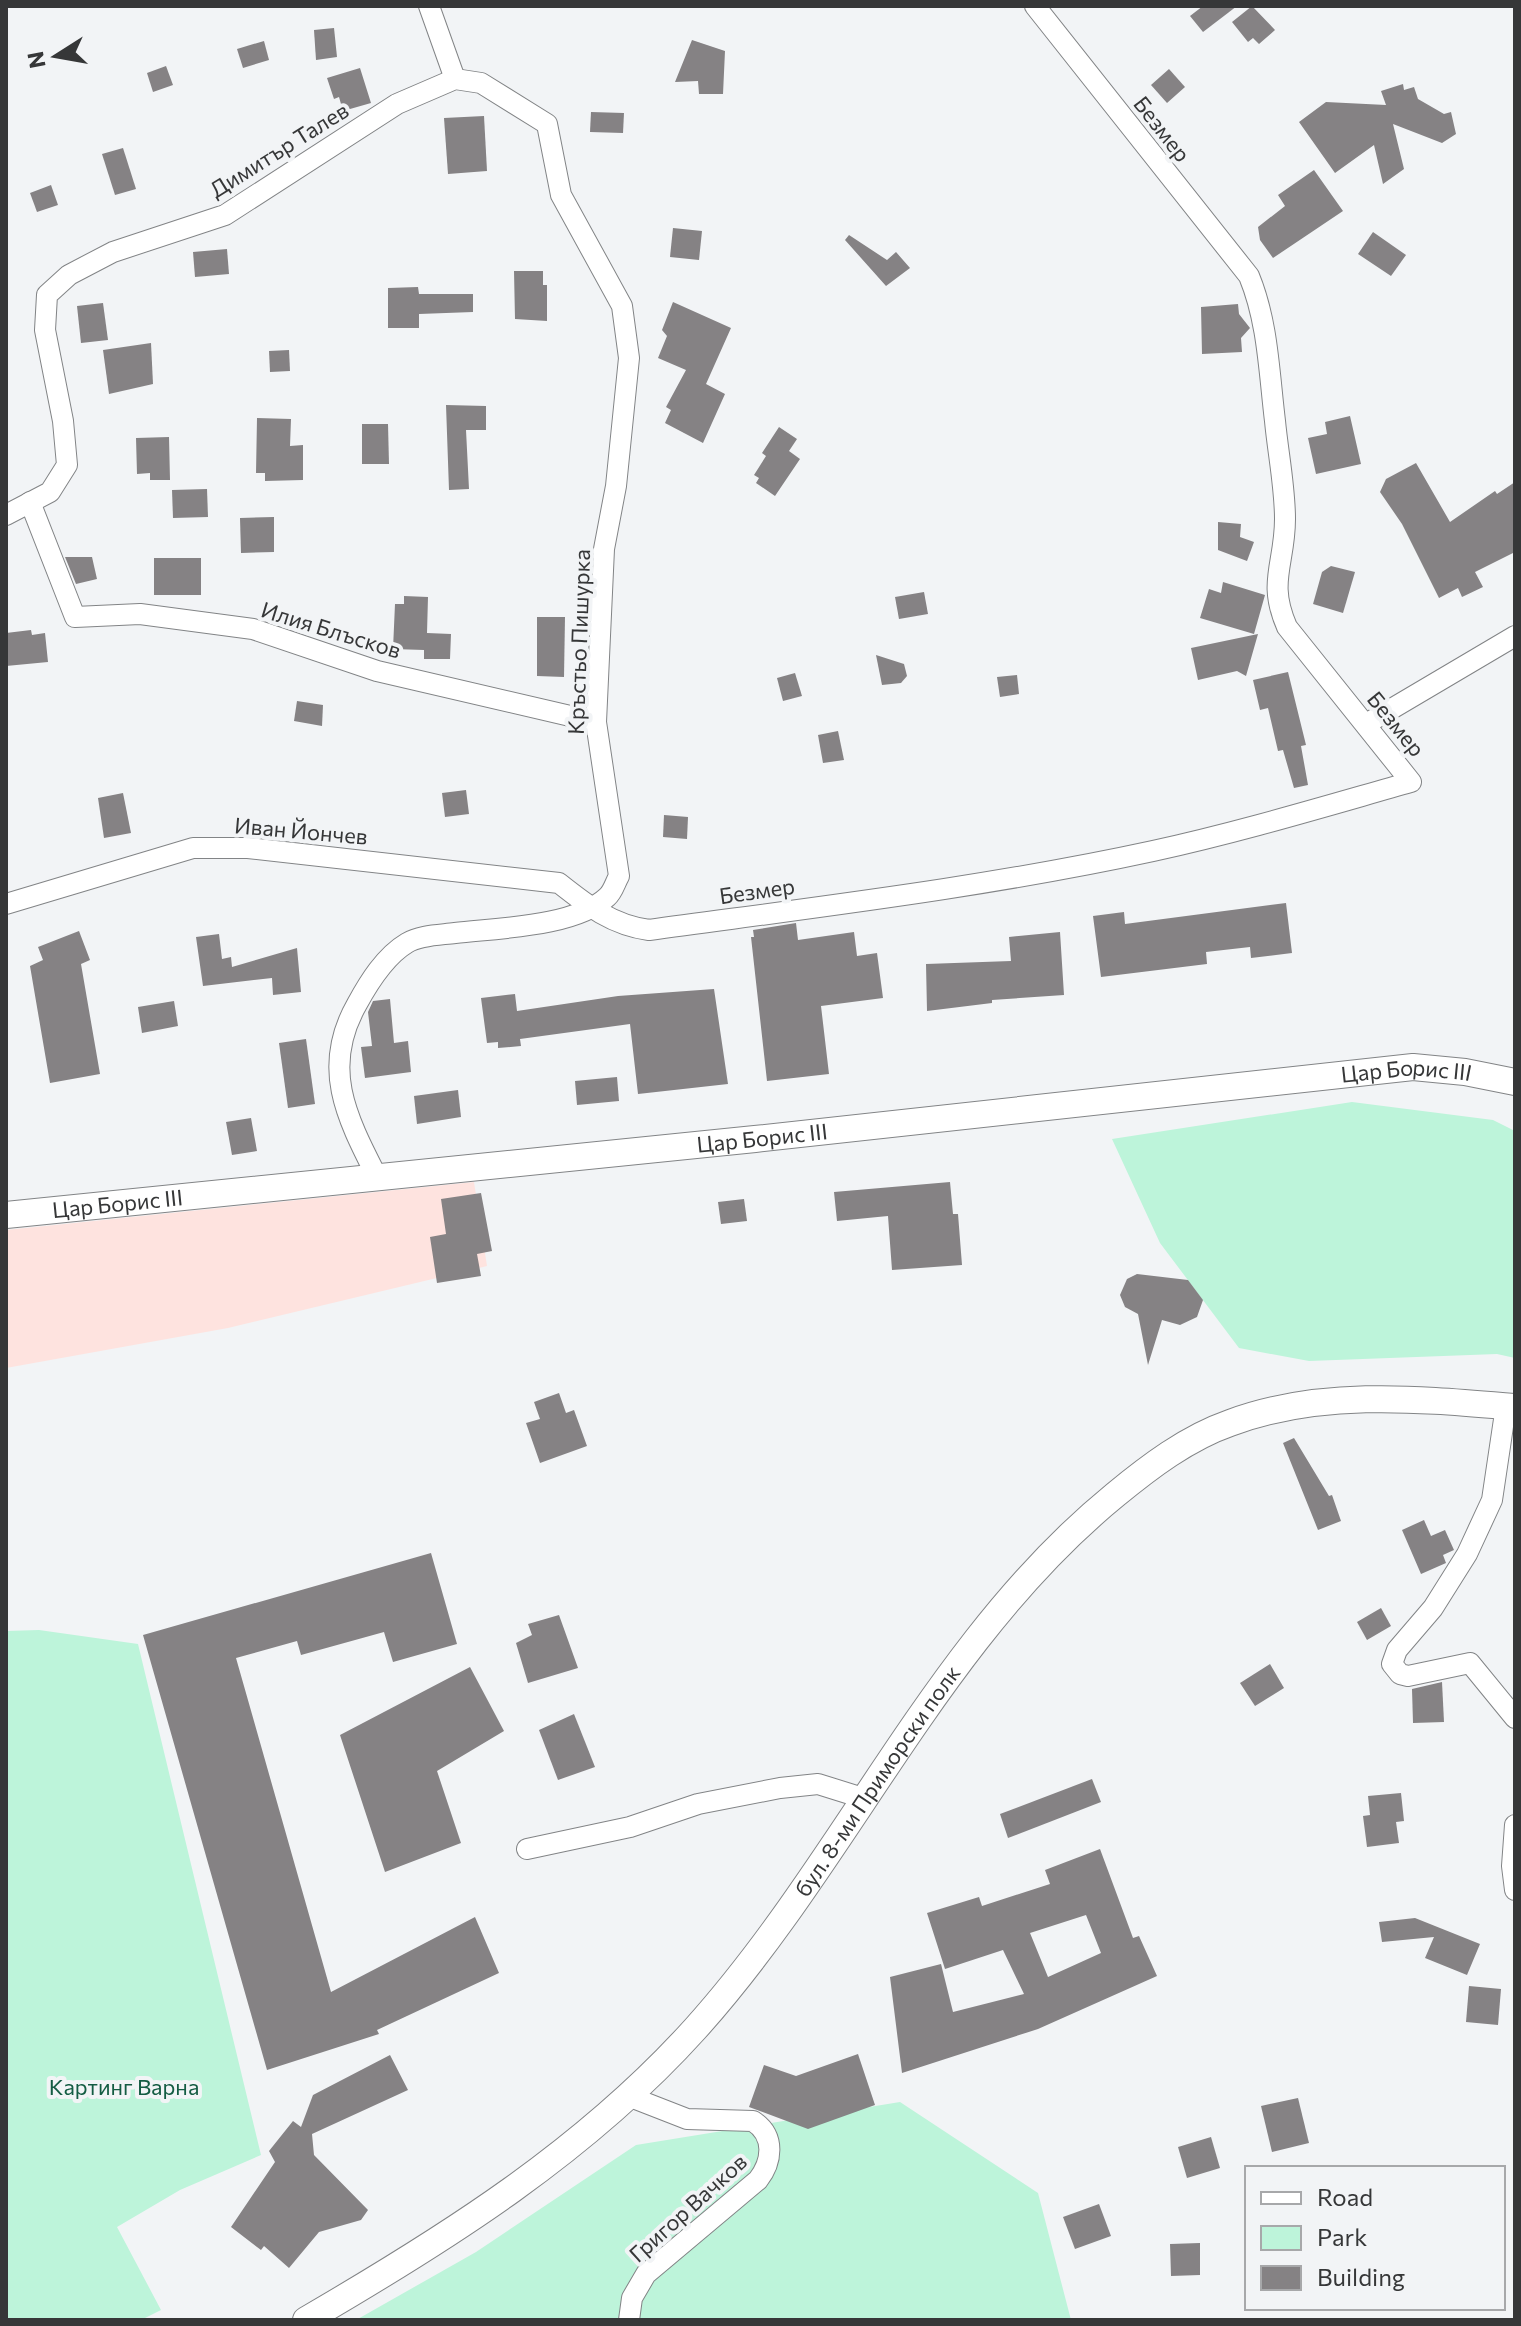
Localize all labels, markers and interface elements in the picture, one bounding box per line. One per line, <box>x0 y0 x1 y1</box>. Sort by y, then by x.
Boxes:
north arrow <box>16 16 96 96</box>
text: N <box>21 49 51 71</box>
street label: Безмер <box>1128 90 1196 167</box>
street label: Димитър Талев <box>204 96 353 203</box>
street label: Кръстьо Пишурка <box>562 549 595 735</box>
street label: Илия Блъсков <box>258 595 404 664</box>
street label: Безмер <box>1362 686 1431 762</box>
street label: Иван Йончев <box>233 811 369 850</box>
street label: Безмер <box>717 872 796 909</box>
street label: Цар Борис III <box>1339 1053 1474 1088</box>
street label: Цар Борис III <box>695 1117 829 1158</box>
street label: Цар Борис III <box>51 1183 184 1223</box>
street label: бул. 8-ми Приморски полк <box>789 1660 966 1901</box>
park label: Картинг Варна <box>49 2073 199 2100</box>
street label: Григор Вачков <box>623 2148 752 2268</box>
legend <box>1245 2166 1505 2310</box>
text: Road <box>1317 2182 1373 2211</box>
text: Park <box>1317 2222 1367 2251</box>
text: Building <box>1317 2262 1405 2291</box>

